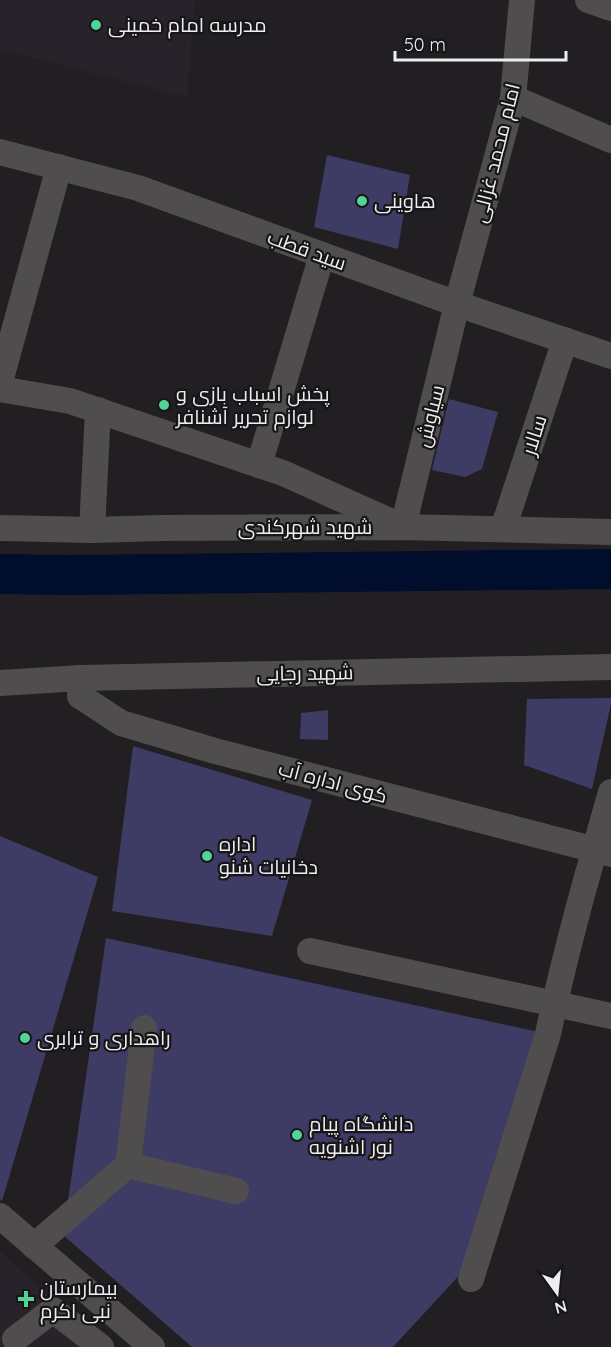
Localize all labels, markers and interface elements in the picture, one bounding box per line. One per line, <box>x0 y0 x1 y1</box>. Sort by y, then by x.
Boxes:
place label: مدرسه امام خمینی <box>108 12 267 39</box>
marker: مدرسه امام خمینی <box>89 18 103 32</box>
scale bar <box>395 24 566 62</box>
text: 50 m <box>404 33 446 56</box>
street label: امام محمد غزالی <box>466 80 527 226</box>
place label: هاوینی <box>374 188 436 214</box>
marker: هاوینی <box>355 194 369 208</box>
street label: سید قطب <box>264 224 350 275</box>
place label: پخش اسباب بازی و لوازم تحریر آشنافر <box>175 381 330 431</box>
street label: سیاوش <box>410 382 450 450</box>
marker: پخش اسباب بازی و لوازم تحریر آشنافر <box>157 398 171 412</box>
street label: سالار <box>515 412 552 459</box>
street label: شهید شهرکندی <box>238 514 372 540</box>
street label: شهید رجایی <box>256 659 354 687</box>
street label: کوی اداره آب <box>276 755 390 809</box>
place label: اداره دخانیات شنو <box>219 831 318 879</box>
marker: اداره دخانیات شنو <box>200 849 214 863</box>
place label: راهداری و ترابری <box>37 1025 171 1051</box>
marker: راهداری و ترابری <box>18 1031 32 1045</box>
place label: دانشگاه پیام نور اشنویه <box>309 1111 413 1159</box>
marker: دانشگاه پیام نور اشنویه <box>290 1128 304 1142</box>
north arrow <box>527 1263 587 1323</box>
place label: بیمارستان نبی اکرم <box>40 1275 118 1325</box>
marker: بیمارستان نبی اکرم <box>17 1290 35 1308</box>
text: N <box>553 1296 569 1319</box>

